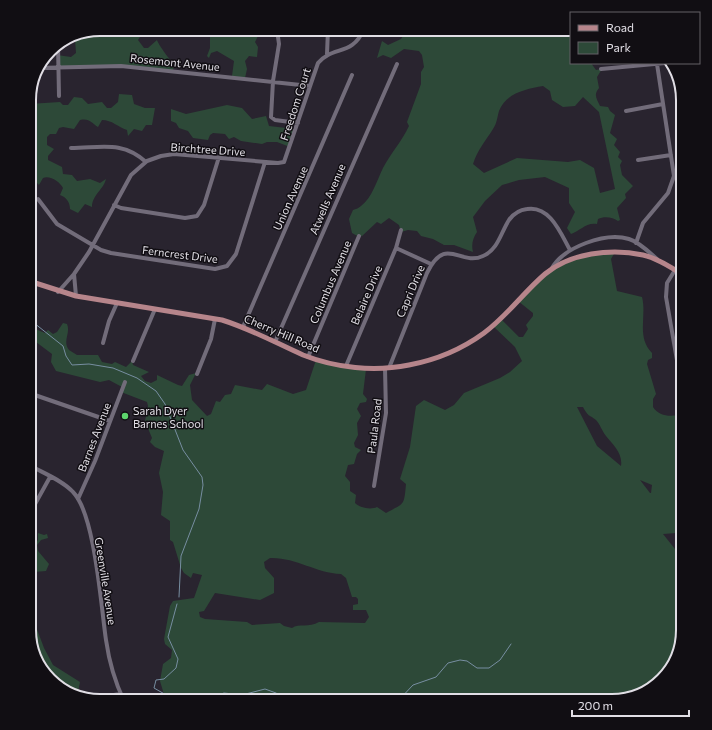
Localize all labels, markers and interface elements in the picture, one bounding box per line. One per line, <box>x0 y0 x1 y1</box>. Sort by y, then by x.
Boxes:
legend <box>570 12 700 64</box>
text: Road <box>606 20 634 34</box>
text: Park <box>606 40 632 54</box>
street label: Rosemont Avenue <box>130 51 221 73</box>
street label: Freedom Court <box>277 66 313 142</box>
street label: Birchtree Drive <box>170 140 246 158</box>
street label: Atwells Avenue <box>306 162 348 236</box>
street label: Union Avenue <box>270 164 310 232</box>
street label: Columbus Avenue <box>307 238 353 326</box>
street label: Ferncrest Drive <box>141 243 219 265</box>
street label: Belaire Drive <box>348 263 384 327</box>
street label: Capri Drive <box>393 263 427 319</box>
street label: Cherry Hill Road <box>242 311 322 355</box>
street label: Paula Road <box>364 398 384 454</box>
street label: Barnes Avenue <box>75 400 113 473</box>
place label: Sarah Dyer Barnes School <box>133 404 204 430</box>
marker: Sarah Dyer Barnes School <box>120 411 130 421</box>
street label: Greenville Avenue <box>93 536 119 626</box>
scale bar <box>572 692 689 718</box>
text: 200 m <box>578 698 613 712</box>

